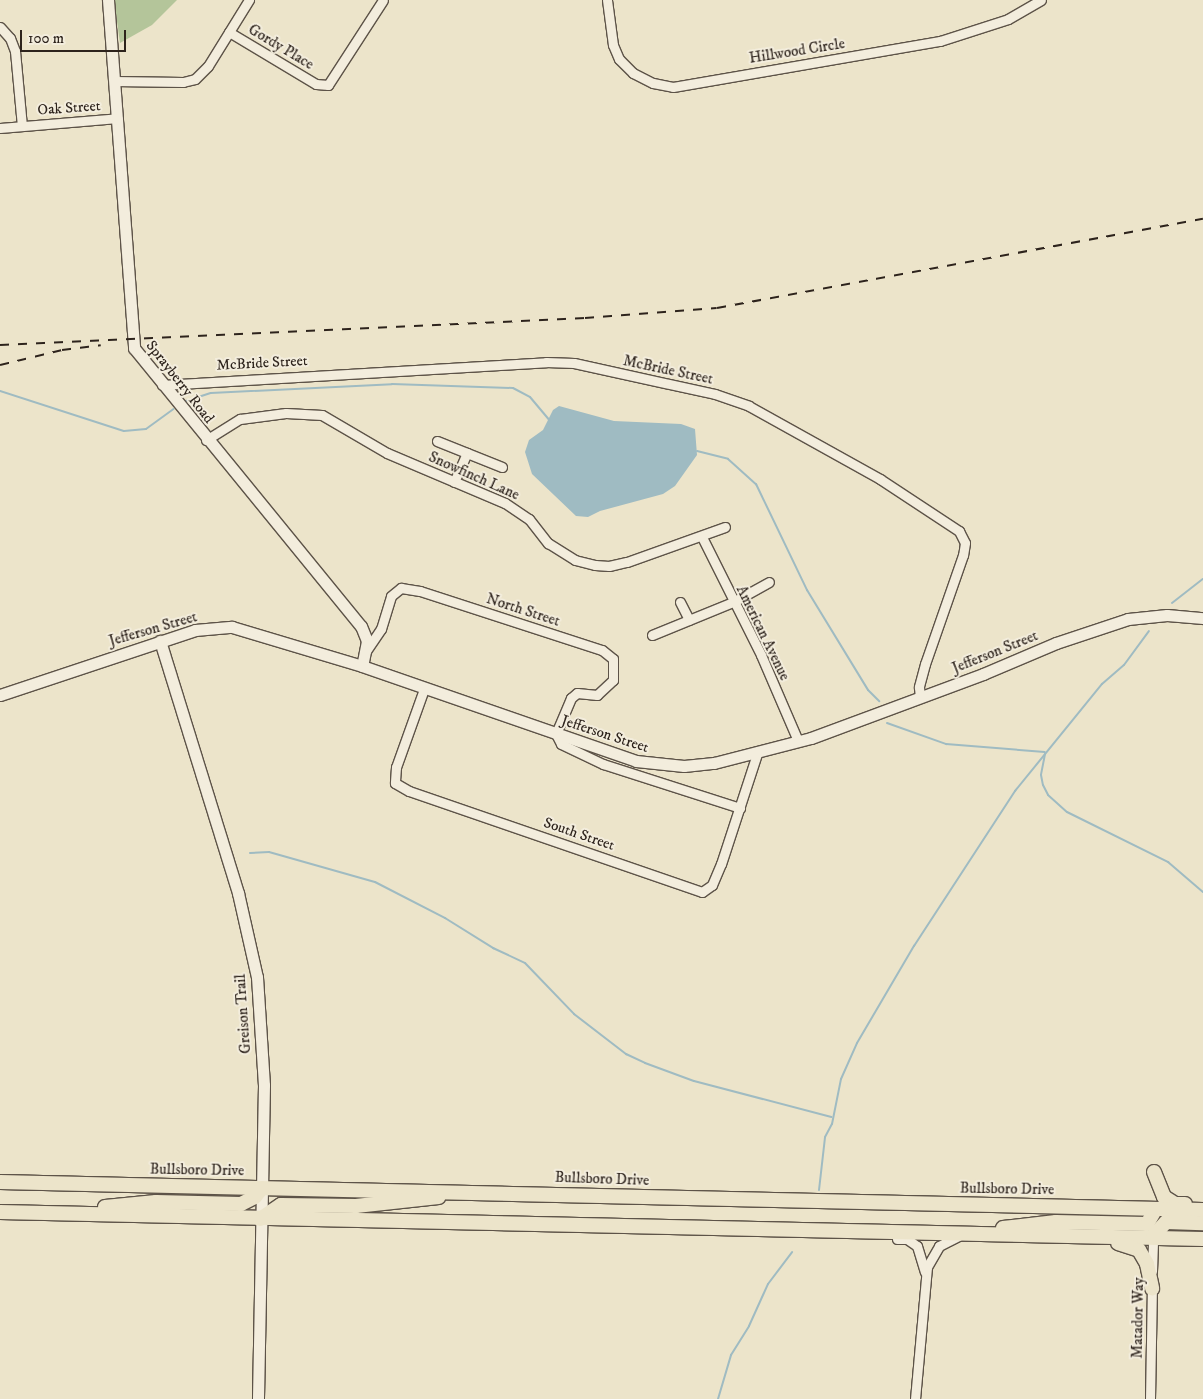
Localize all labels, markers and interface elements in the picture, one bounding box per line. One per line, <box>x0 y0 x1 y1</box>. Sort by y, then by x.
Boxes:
scale bar <box>22 20 129 52</box>
street label: Gordy Place <box>245 20 317 74</box>
text: 100 m <box>28 29 64 48</box>
street label: Hillwood Circle <box>748 35 846 67</box>
street label: Oak Street <box>37 97 101 119</box>
street label: Sprayberry Road <box>142 337 218 427</box>
street label: McBride Street <box>216 352 308 374</box>
street label: McBride Street <box>622 352 714 388</box>
street label: Snowfinch Lane <box>426 448 522 504</box>
street label: American Avenue <box>732 583 794 683</box>
street label: North Street <box>484 590 562 630</box>
street label: Jefferson Street <box>107 608 199 650</box>
street label: Jefferson Street <box>949 627 1041 677</box>
street label: Jefferson Street <box>559 711 651 757</box>
street label: South Street <box>541 813 617 855</box>
street label: Greison Trail <box>231 974 255 1054</box>
street label: Bullsboro Drive <box>150 1160 244 1180</box>
street label: Bullsboro Drive <box>554 1168 650 1190</box>
street label: Bullsboro Drive <box>960 1179 1054 1199</box>
street label: Matador Way <box>1128 1277 1148 1359</box>

